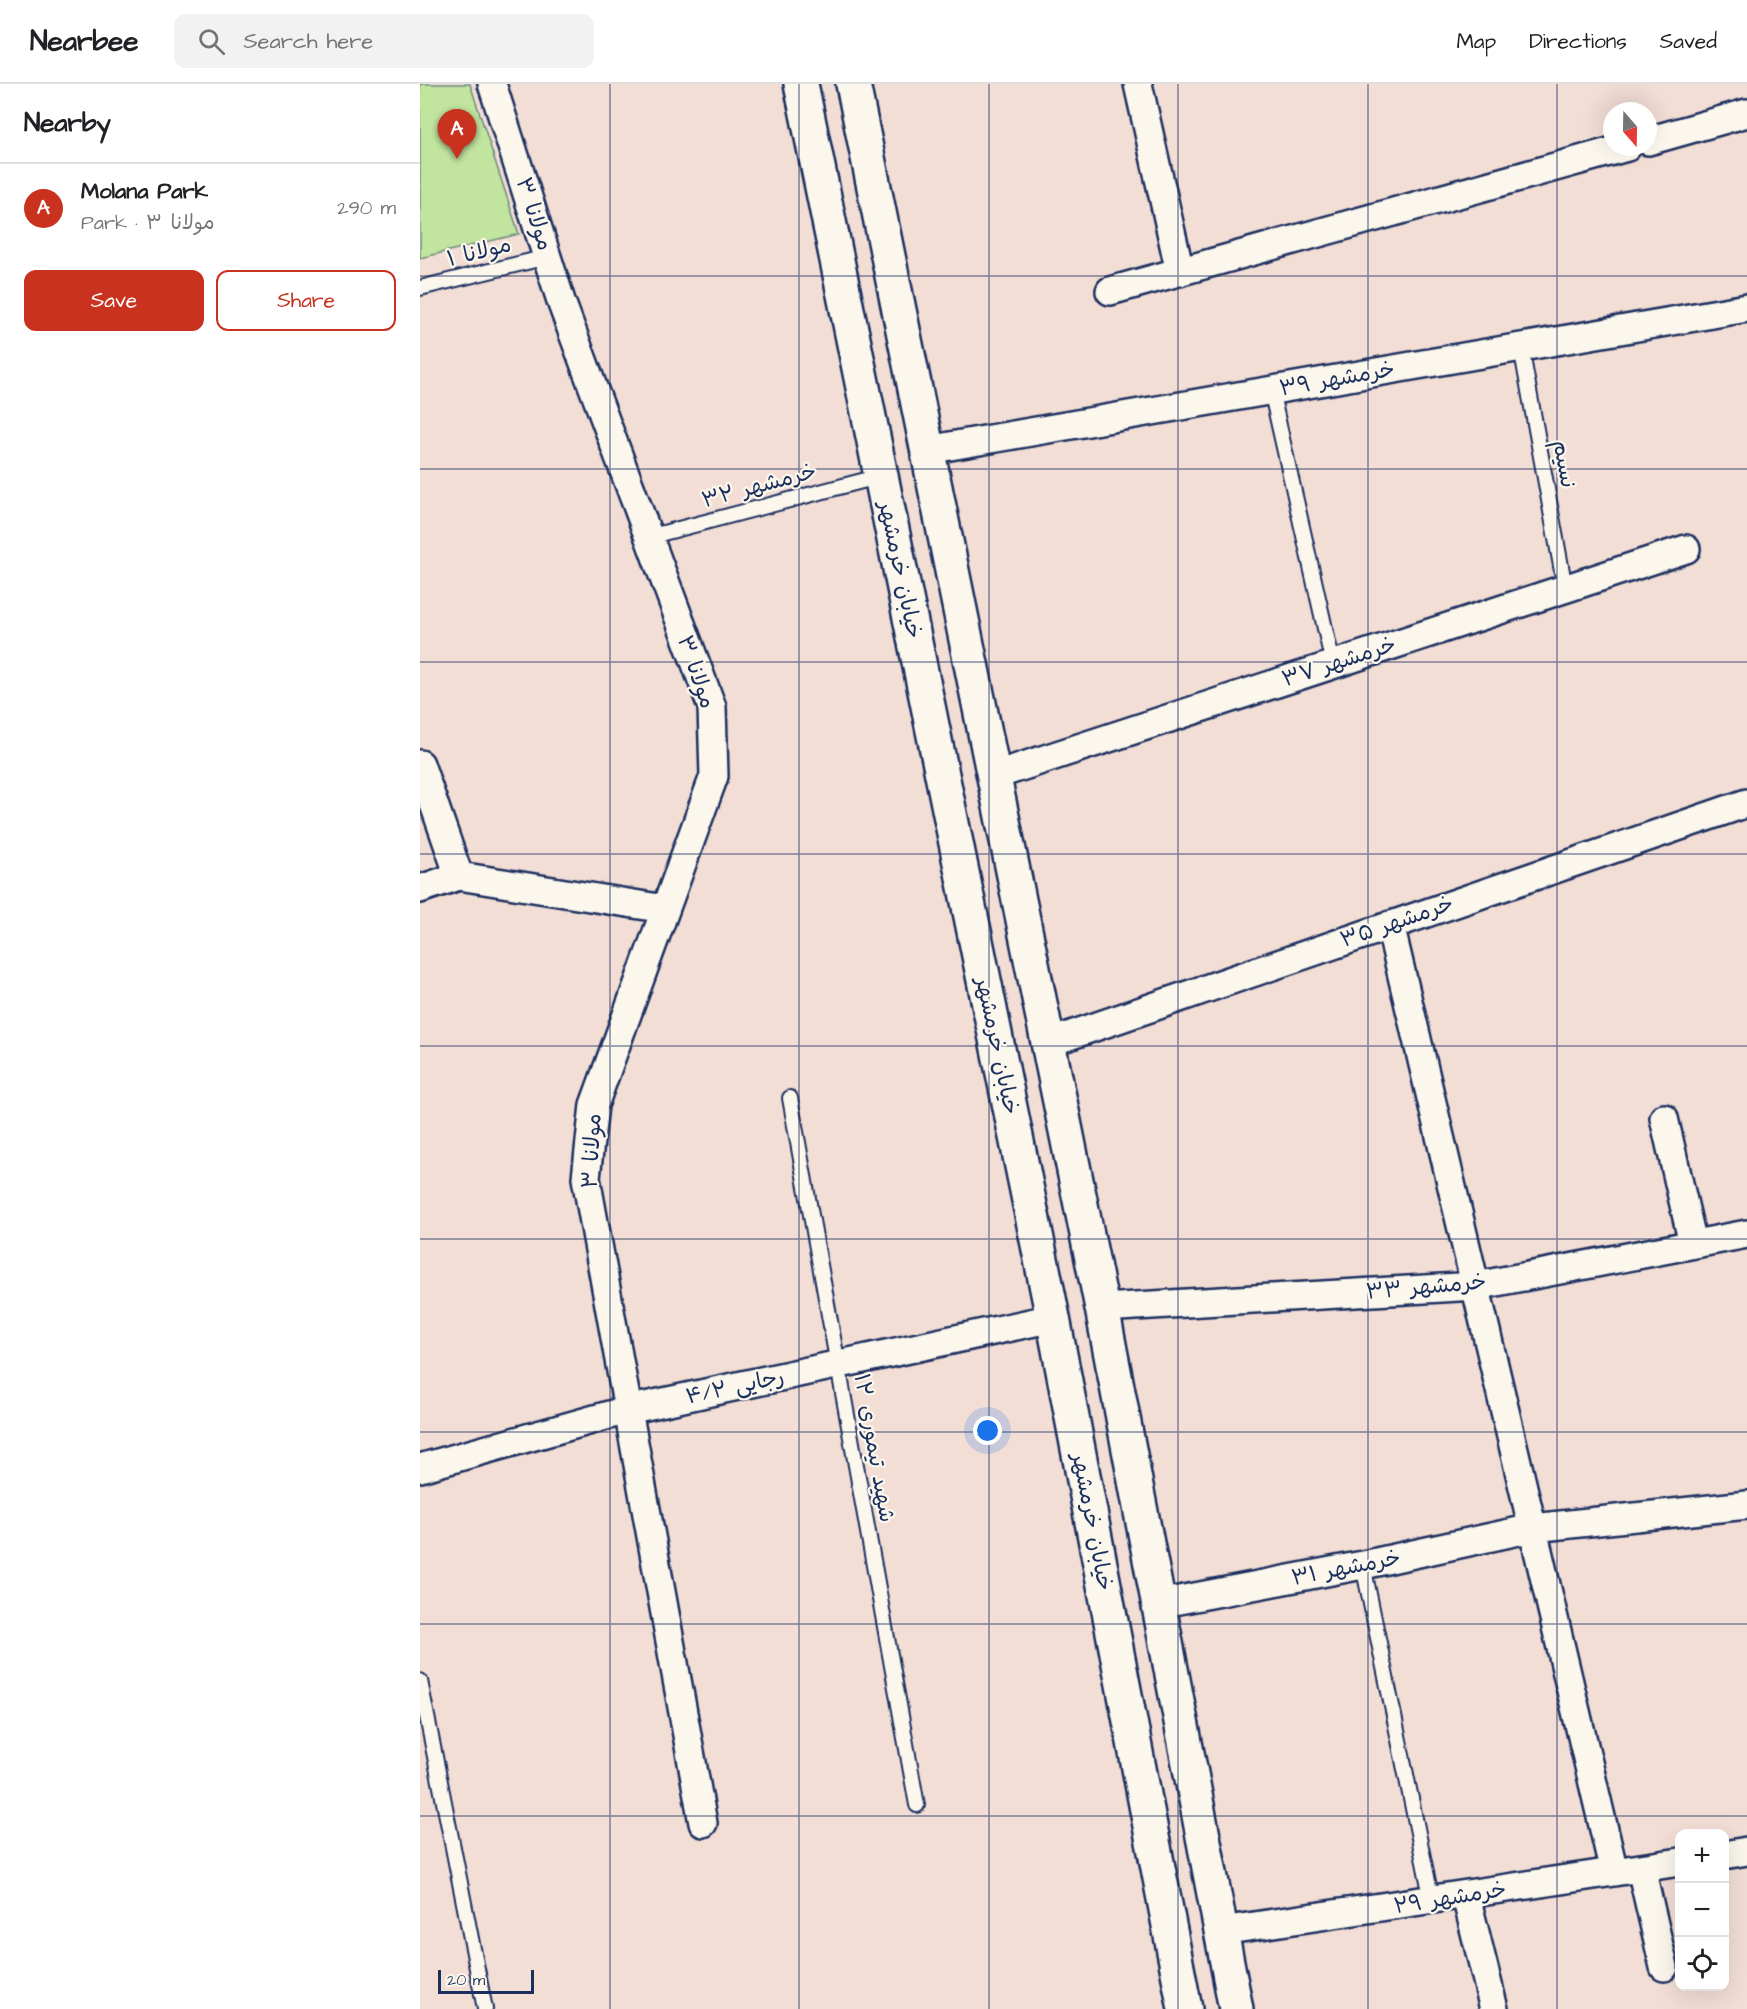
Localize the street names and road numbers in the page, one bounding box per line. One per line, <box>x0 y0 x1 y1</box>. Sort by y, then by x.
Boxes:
street label: مولانا ۳ <box>508 173 560 255</box>
street label: مولانا ۱ <box>444 229 514 275</box>
street label: خرمشهر ۳۹ <box>1277 354 1397 404</box>
street label: نسیم <box>1545 438 1583 490</box>
street label: خرمشهر ۳۲ <box>698 456 820 516</box>
street label: خیابان خرمشهر <box>870 497 930 641</box>
street label: خرمشهر ۳۷ <box>1278 629 1400 695</box>
street label: مولانا ۳ <box>669 631 723 713</box>
street label: خرمشهر ۳۵ <box>1336 888 1458 956</box>
street label: خیابان خرمشهر <box>967 973 1027 1117</box>
street label: مولانا ۳ <box>575 1113 609 1189</box>
street label: خرمشهر ۳۳ <box>1365 1266 1487 1308</box>
street label: رجایی ۴/۲ <box>683 1361 787 1413</box>
street label: شهید تیموری ۱۲ <box>846 1371 902 1525</box>
street label: خیابان خرمشهر <box>1063 1449 1120 1593</box>
street label: خرمشهر ۳۱ <box>1289 1542 1403 1594</box>
street label: خرمشهر ۲۹ <box>1392 1874 1508 1922</box>

